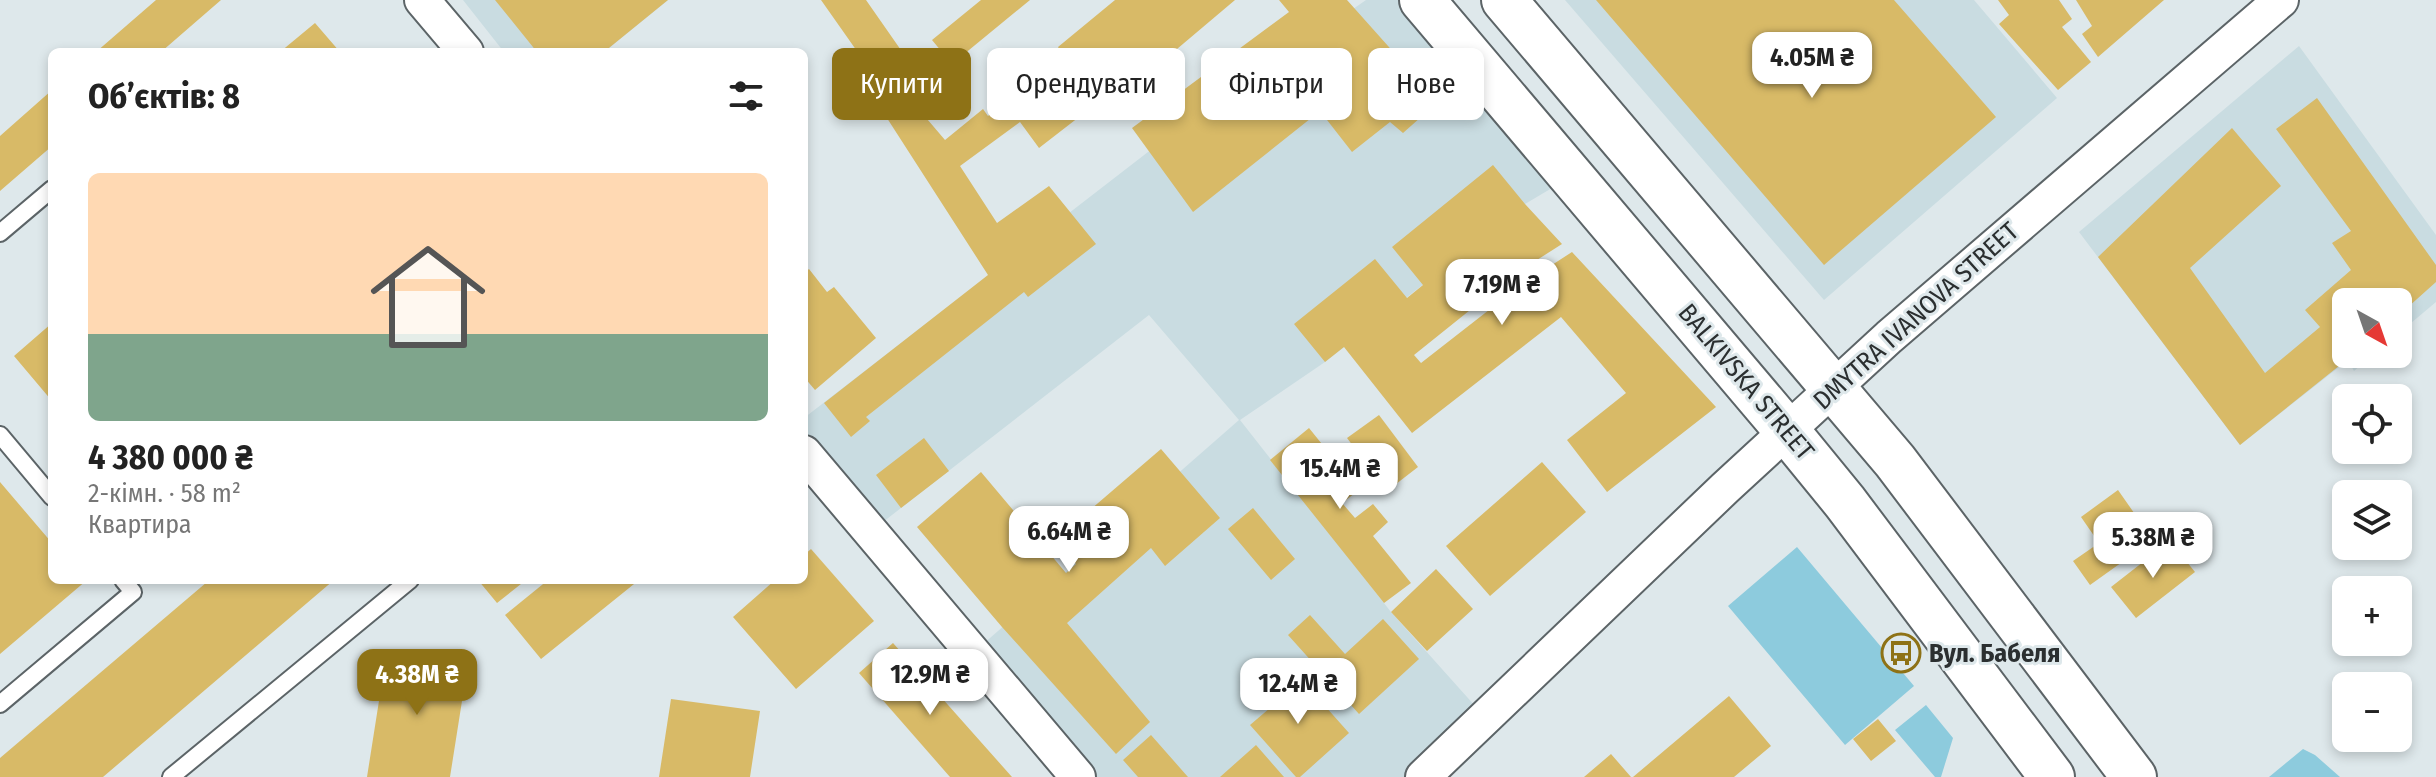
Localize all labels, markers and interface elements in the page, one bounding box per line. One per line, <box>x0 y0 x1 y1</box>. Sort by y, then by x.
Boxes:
pin: 4.05M ₴ <box>1738 32 1886 100</box>
text: 4.05M ₴ <box>1770 42 1854 73</box>
chip: Купити <box>832 48 971 120</box>
chip: Орендувати <box>987 48 1185 120</box>
chip: Фільтри <box>1201 48 1352 120</box>
chip: Нове <box>1368 48 1484 120</box>
icon: filters <box>724 74 768 118</box>
text: Об’єктів: 8 <box>88 76 240 117</box>
street label: DMYTRA IVANOVA STREET <box>1807 216 2025 416</box>
icon: home <box>356 225 500 369</box>
pin: 7.19M ₴ <box>1428 259 1576 327</box>
text: 7.19M ₴ <box>1464 269 1540 300</box>
north arrow <box>2332 288 2412 368</box>
map controls <box>2332 288 2412 752</box>
street label: BALKIVSKA STREET <box>1672 298 1820 466</box>
button: locate <box>2332 384 2412 464</box>
text: 4 380 000 ₴ <box>88 437 253 478</box>
pin: 15.4M ₴ <box>1266 443 1414 511</box>
text: 15.4M ₴ <box>1300 453 1380 484</box>
text: 2-кімн. · 58 m² <box>88 478 241 509</box>
button: layers <box>2332 480 2412 560</box>
pin: 6.64M ₴ <box>995 506 1143 574</box>
text: Квартира <box>88 509 192 540</box>
pin: 5.38M ₴ <box>2079 512 2227 580</box>
text: 6.64M ₴ <box>1027 516 1111 547</box>
text: 5.38M ₴ <box>2111 522 2195 553</box>
button: + <box>2332 576 2412 656</box>
bus stop icon: Вул. Бабеля <box>1880 632 1922 674</box>
place label: Вул. Бабеля <box>1929 638 2060 669</box>
pin: 4.38M ₴ <box>343 649 491 717</box>
pin: 12.9M ₴ <box>856 649 1004 717</box>
pin: 12.4M ₴ <box>1224 658 1372 726</box>
text: 4.38M ₴ <box>375 659 459 690</box>
text: 12.9M ₴ <box>890 659 970 690</box>
text: 12.4M ₴ <box>1258 668 1338 699</box>
button: − <box>2332 672 2412 752</box>

